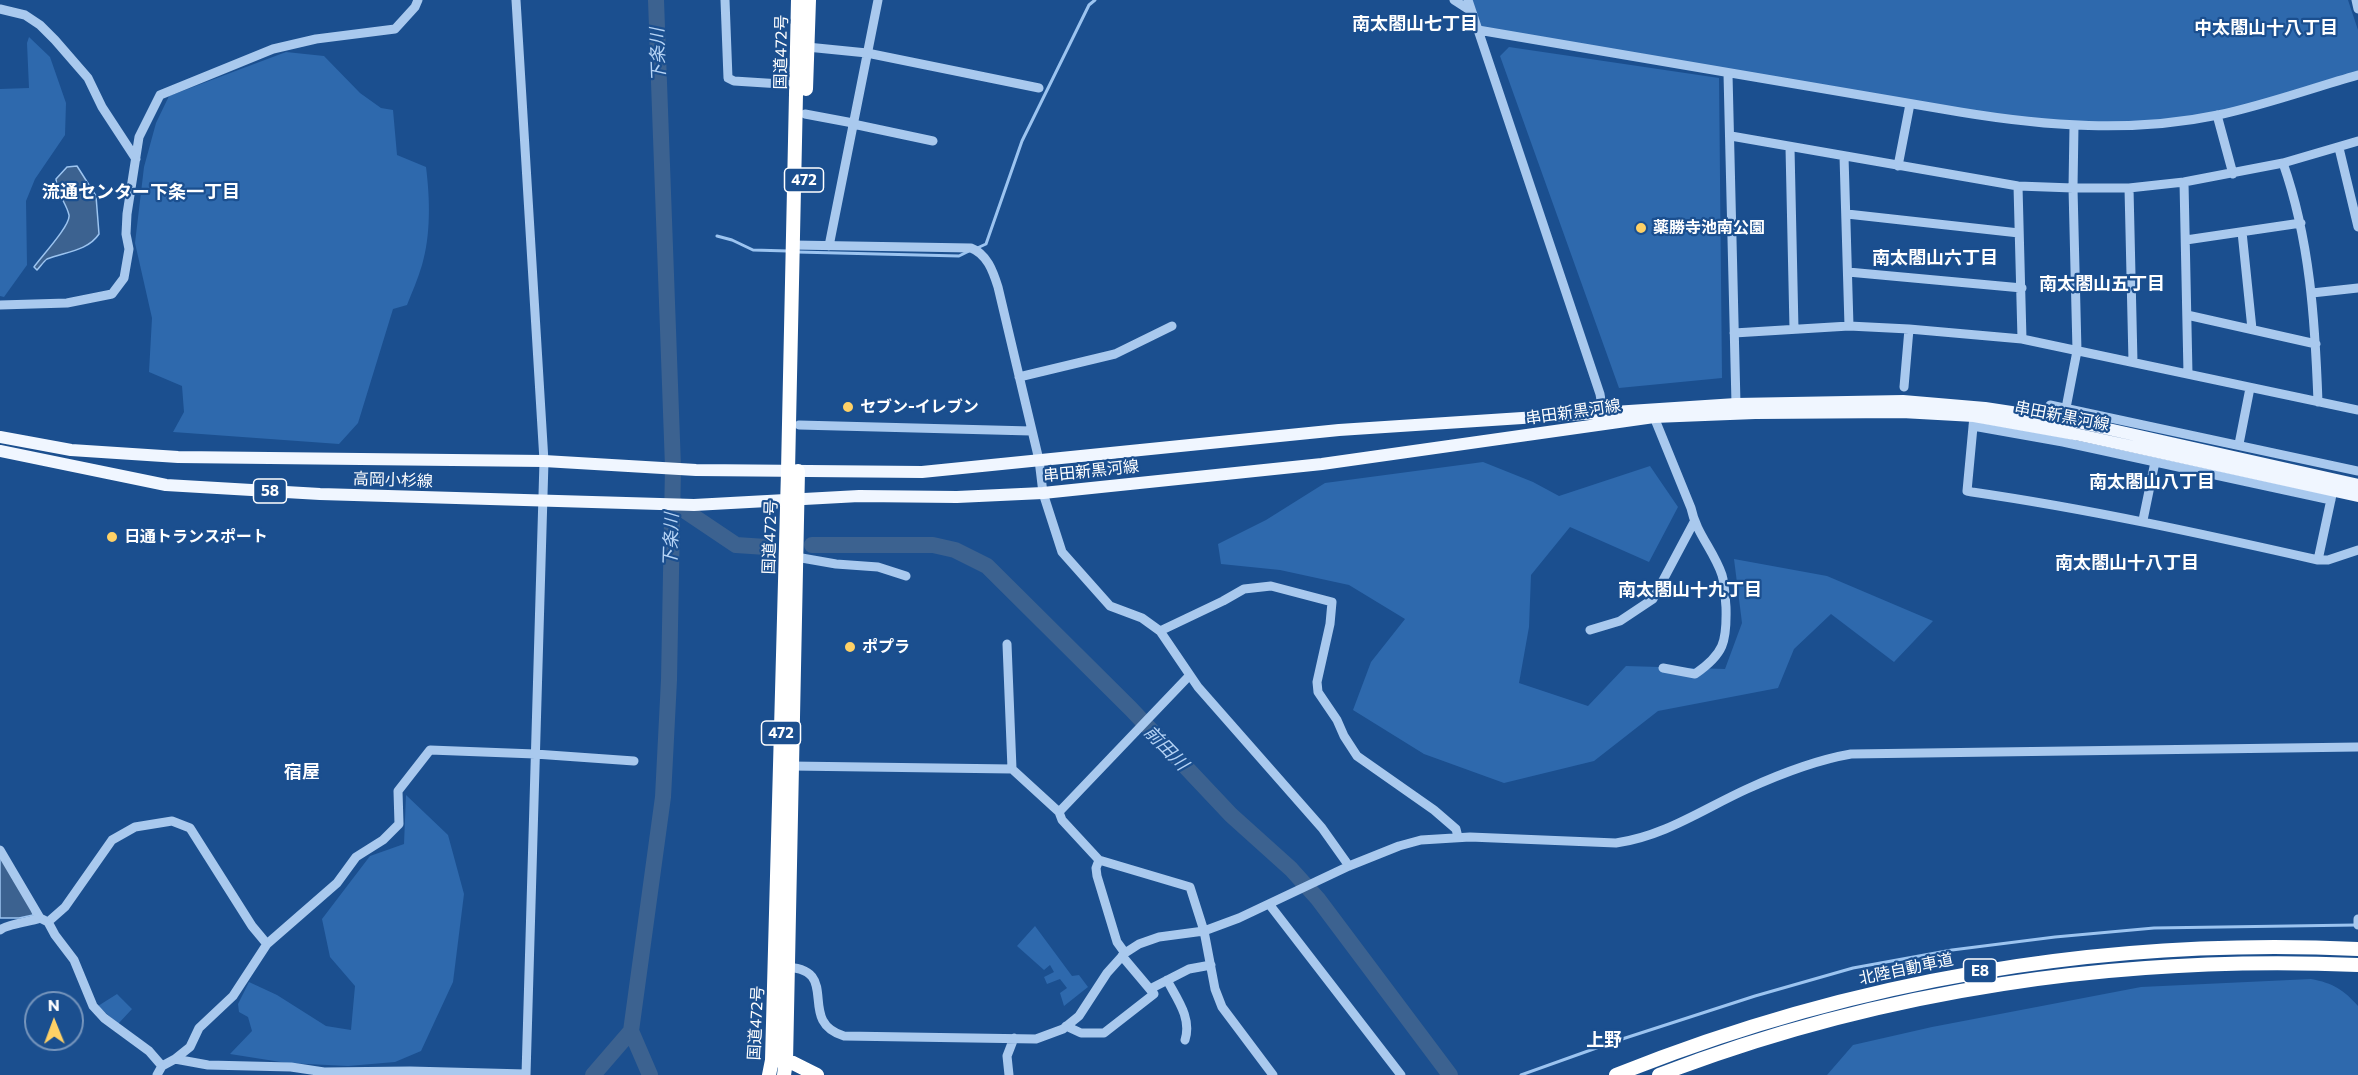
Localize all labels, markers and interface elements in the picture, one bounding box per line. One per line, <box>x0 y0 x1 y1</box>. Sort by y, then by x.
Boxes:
district label: 南太閤山七丁目 <box>1352 13 1478 35</box>
street label: 国道472号 <box>771 15 791 89</box>
district label: 中太閤山十八丁目 <box>2194 17 2338 39</box>
water label: 下条川 <box>646 28 670 82</box>
road number: 472 <box>784 168 824 192</box>
district label: 流通センター下条一丁目 <box>42 181 240 203</box>
place label: 薬勝寺池南公園 <box>1653 218 1765 238</box>
marker: 薬勝寺池南公園 <box>1634 221 1648 235</box>
district label: 南太閤山六丁目 <box>1872 247 1998 269</box>
district label: 南太閤山五丁目 <box>2039 273 2165 295</box>
street label: 串田新黒河線 <box>1524 396 1622 428</box>
place label: セブン-イレブン <box>860 397 979 417</box>
street label: 串田新黒河線 <box>2013 397 2111 435</box>
marker: セブン-イレブン <box>841 400 855 414</box>
street label: 串田新黒河線 <box>1042 456 1140 486</box>
street label: 高岡小杉線 <box>353 469 433 491</box>
district label: 南太閤山八丁目 <box>2089 471 2215 493</box>
road number: 58 <box>254 479 286 503</box>
street label: 国道472号 <box>759 499 781 575</box>
water label: 下条川 <box>659 513 683 567</box>
place label: 日通トランスポート <box>124 527 268 547</box>
marker: 日通トランスポート <box>105 530 119 544</box>
district label: 南太閤山十八丁目 <box>2055 552 2199 574</box>
district label: 南太閤山十九丁目 <box>1618 579 1762 601</box>
place label: ポプラ <box>862 637 910 657</box>
marker: ポプラ <box>843 640 857 654</box>
road number: 472 <box>762 721 800 745</box>
water label: 前田川 <box>1139 721 1193 775</box>
district label: 宿屋 <box>284 761 320 783</box>
street label: 北陸自動車道 <box>1857 950 1955 988</box>
road number: E8 <box>1964 959 1996 983</box>
street label: 国道472号 <box>744 985 768 1061</box>
north arrow <box>24 991 84 1051</box>
text: N <box>48 995 60 1014</box>
district label: 上野 <box>1586 1029 1622 1051</box>

